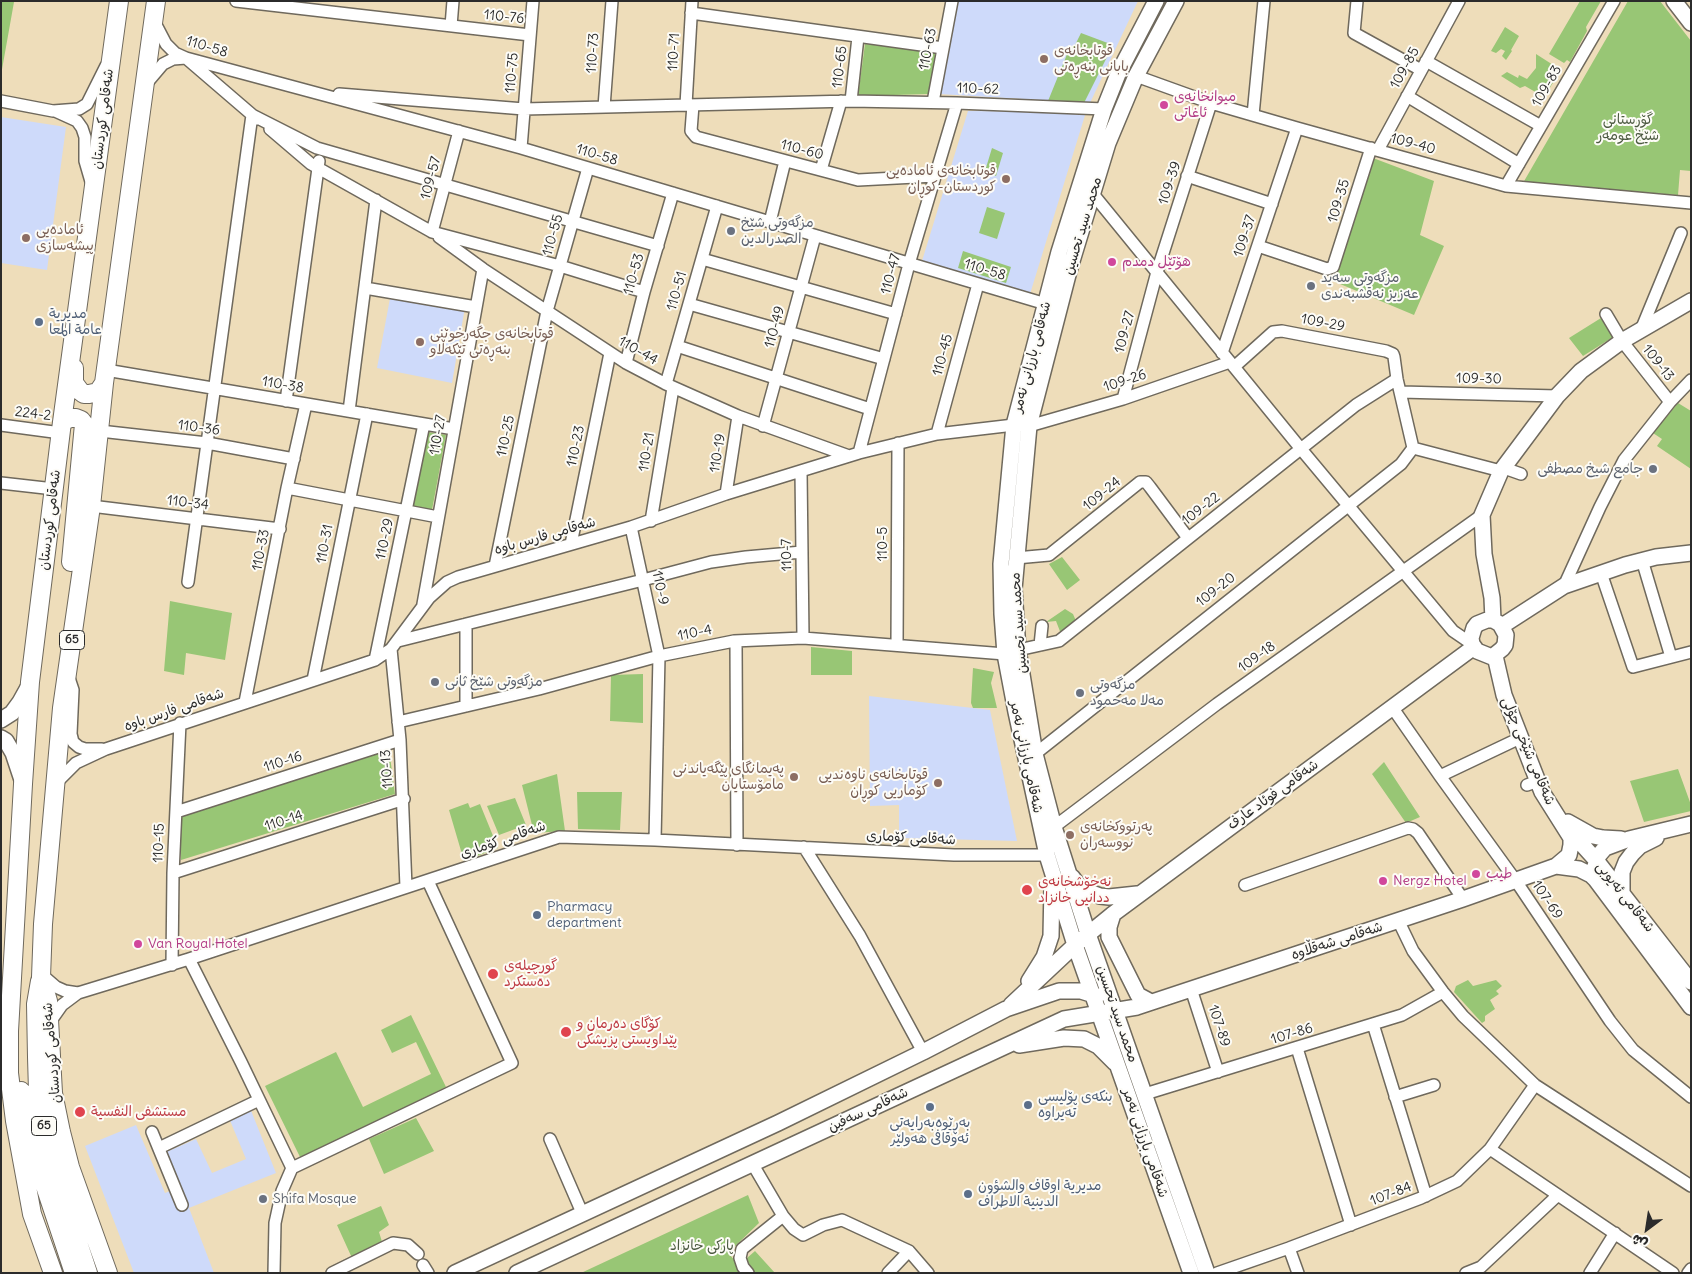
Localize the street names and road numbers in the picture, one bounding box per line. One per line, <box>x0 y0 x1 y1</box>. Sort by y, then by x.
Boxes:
street label: 110-76 <box>483 7 525 27</box>
street label: 110-63 <box>916 27 940 71</box>
street label: 110-73 <box>583 32 603 74</box>
street label: 110-58 <box>184 33 230 61</box>
street label: 110-71 <box>665 33 683 71</box>
street label: 109-85 <box>1387 44 1423 92</box>
street label: 110-65 <box>829 45 851 89</box>
street label: 110-75 <box>502 52 522 94</box>
street label: 109-83 <box>1529 62 1565 110</box>
street label: شەقامی کوردستان <box>88 68 118 170</box>
street label: 110-62 <box>957 80 999 98</box>
street label: 109-40 <box>1389 130 1437 158</box>
street label: 110-60 <box>779 136 825 164</box>
street label: 110-58 <box>574 141 620 169</box>
street label: 109-57 <box>417 155 445 201</box>
street label: 109-39 <box>1155 159 1185 207</box>
street label: محمد سید تحسین <box>1060 175 1106 277</box>
street label: 109-35 <box>1324 177 1354 225</box>
street label: 110-55 <box>539 212 567 258</box>
street label: 109-37 <box>1230 213 1260 259</box>
street label: 110-53 <box>620 251 648 297</box>
street label: 110-47 <box>878 252 904 296</box>
street label: 110-58 <box>962 256 1008 284</box>
street label: 110-51 <box>663 269 691 313</box>
street label: شەقامی بارزانی نەمر <box>1009 300 1055 414</box>
street label: 110-49 <box>761 304 789 350</box>
street label: 109-27 <box>1111 309 1139 355</box>
street label: 109-29 <box>1300 311 1346 335</box>
street label: 110-45 <box>929 332 957 378</box>
street label: 110-44 <box>615 333 661 369</box>
street label: 109-13 <box>1639 341 1677 385</box>
street label: 109-26 <box>1101 366 1149 396</box>
street label: 109-30 <box>1456 370 1502 388</box>
street label: 110-38 <box>261 373 305 397</box>
street label: 224-2 <box>14 403 52 425</box>
street label: 110-27 <box>426 414 450 456</box>
street label: 110-25 <box>493 414 519 458</box>
street label: 110-36 <box>177 417 221 439</box>
street label: 110-23 <box>563 424 589 468</box>
street label: 110-21 <box>636 431 658 473</box>
street label: 110-19 <box>707 432 729 474</box>
street label: شەقامی کوردستان <box>35 469 65 571</box>
street label: 109-24 <box>1080 474 1124 514</box>
street label: 109-22 <box>1179 489 1223 529</box>
street label: 110-34 <box>166 492 210 514</box>
street label: شەقامی فارس باوە <box>492 514 598 558</box>
street label: 110-29 <box>372 517 398 561</box>
street label: 110-31 <box>313 523 337 565</box>
street label: 110-5 <box>875 527 891 561</box>
street label: 110-33 <box>249 528 273 572</box>
street label: 110-7 <box>778 539 796 571</box>
street label: 109-20 <box>1193 569 1239 611</box>
street label: 110-9 <box>648 570 672 606</box>
street label: محمد سید تحسین <box>1007 572 1031 674</box>
street label: 110-4 <box>677 621 713 645</box>
road number: 65 <box>60 630 84 650</box>
street label: 109-18 <box>1235 638 1279 676</box>
street label: شەقامی فارس باوە <box>122 685 226 735</box>
street label: شەقامی شێخی چۆلی <box>1498 694 1558 808</box>
street label: شەقامی بارزانی نەمر <box>1006 699 1046 815</box>
street label: 110-16 <box>262 748 304 776</box>
street label: 110-13 <box>377 749 397 789</box>
street label: شەقامی فوئاد عارف <box>1224 756 1322 834</box>
street label: 110-14 <box>263 807 305 835</box>
street label: شەقامی کۆماری <box>458 817 548 863</box>
street label: 110-15 <box>150 823 168 863</box>
street label: شەقامی کۆماری <box>866 827 956 849</box>
street label: شەقامی ئەیوبی <box>1592 858 1658 936</box>
street label: 107-69 <box>1528 877 1566 923</box>
street label: شەقامی شەقڵاوە <box>1289 918 1385 964</box>
street label: محمد سید تحسین <box>1093 963 1141 1065</box>
street label: شەقامی کوردستان <box>39 1002 65 1104</box>
street label: 107-89 <box>1204 1003 1234 1049</box>
street label: 107-86 <box>1269 1020 1315 1048</box>
street label: شەقامی سەفین <box>825 1084 911 1136</box>
street label: شەقامی بارزانی نەمر <box>1118 1086 1172 1200</box>
road number: 65 <box>32 1116 56 1136</box>
street label: 107-84 <box>1368 1178 1414 1210</box>

